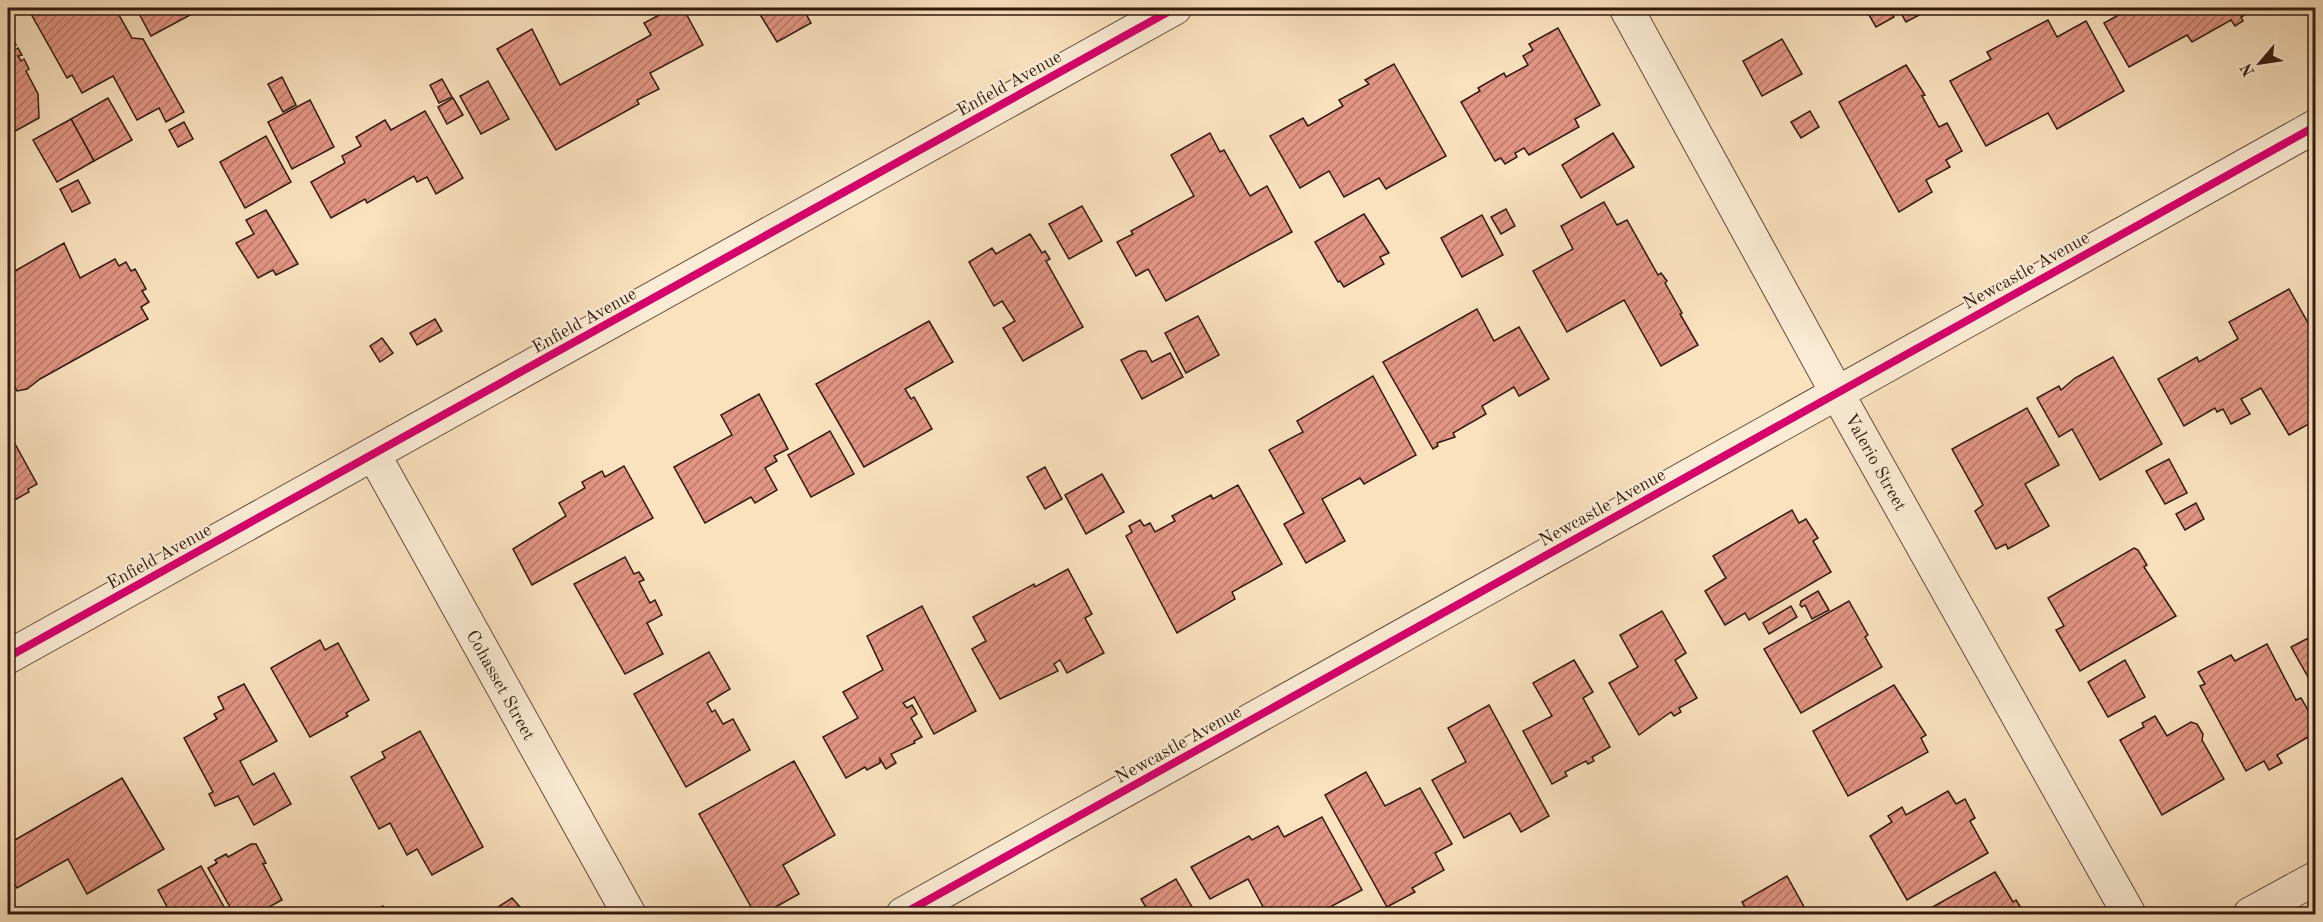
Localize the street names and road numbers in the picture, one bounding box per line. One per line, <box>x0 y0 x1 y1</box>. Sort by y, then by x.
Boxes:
street label: Enfield Avenue <box>954 48 1065 120</box>
street label: Newcastle Avenue <box>1960 229 2093 313</box>
street label: Enfield Avenue <box>529 285 640 357</box>
street label: Valerio Street <box>1841 411 1909 514</box>
street label: Newcastle Avenue <box>1536 466 1669 550</box>
street label: Enfield Avenue <box>104 521 215 593</box>
street label: Cohasset Street <box>463 627 538 743</box>
street label: Newcastle Avenue <box>1112 703 1245 787</box>

